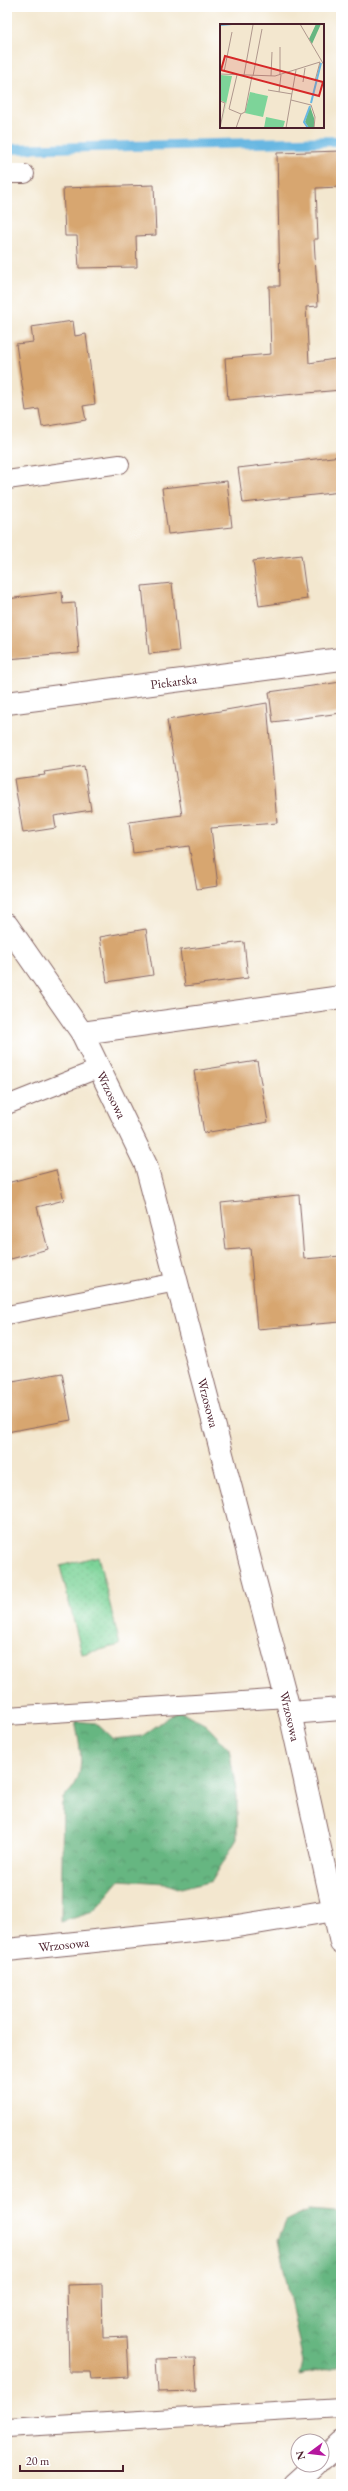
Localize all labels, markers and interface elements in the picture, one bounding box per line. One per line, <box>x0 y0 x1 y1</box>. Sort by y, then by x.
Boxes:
inset map <box>220 24 324 128</box>
street label: Piekarska <box>149 670 199 693</box>
street label: Wrzosowa <box>93 1068 131 1122</box>
street label: Wrzosowa <box>193 1376 223 1430</box>
street label: Wrzosowa <box>276 1690 304 1744</box>
street label: Wrzosowa <box>38 1934 91 1956</box>
north arrow <box>290 2433 330 2473</box>
scale bar <box>20 2447 123 2473</box>
text: N <box>292 2449 308 2462</box>
text: 20 m <box>26 2453 50 2469</box>

